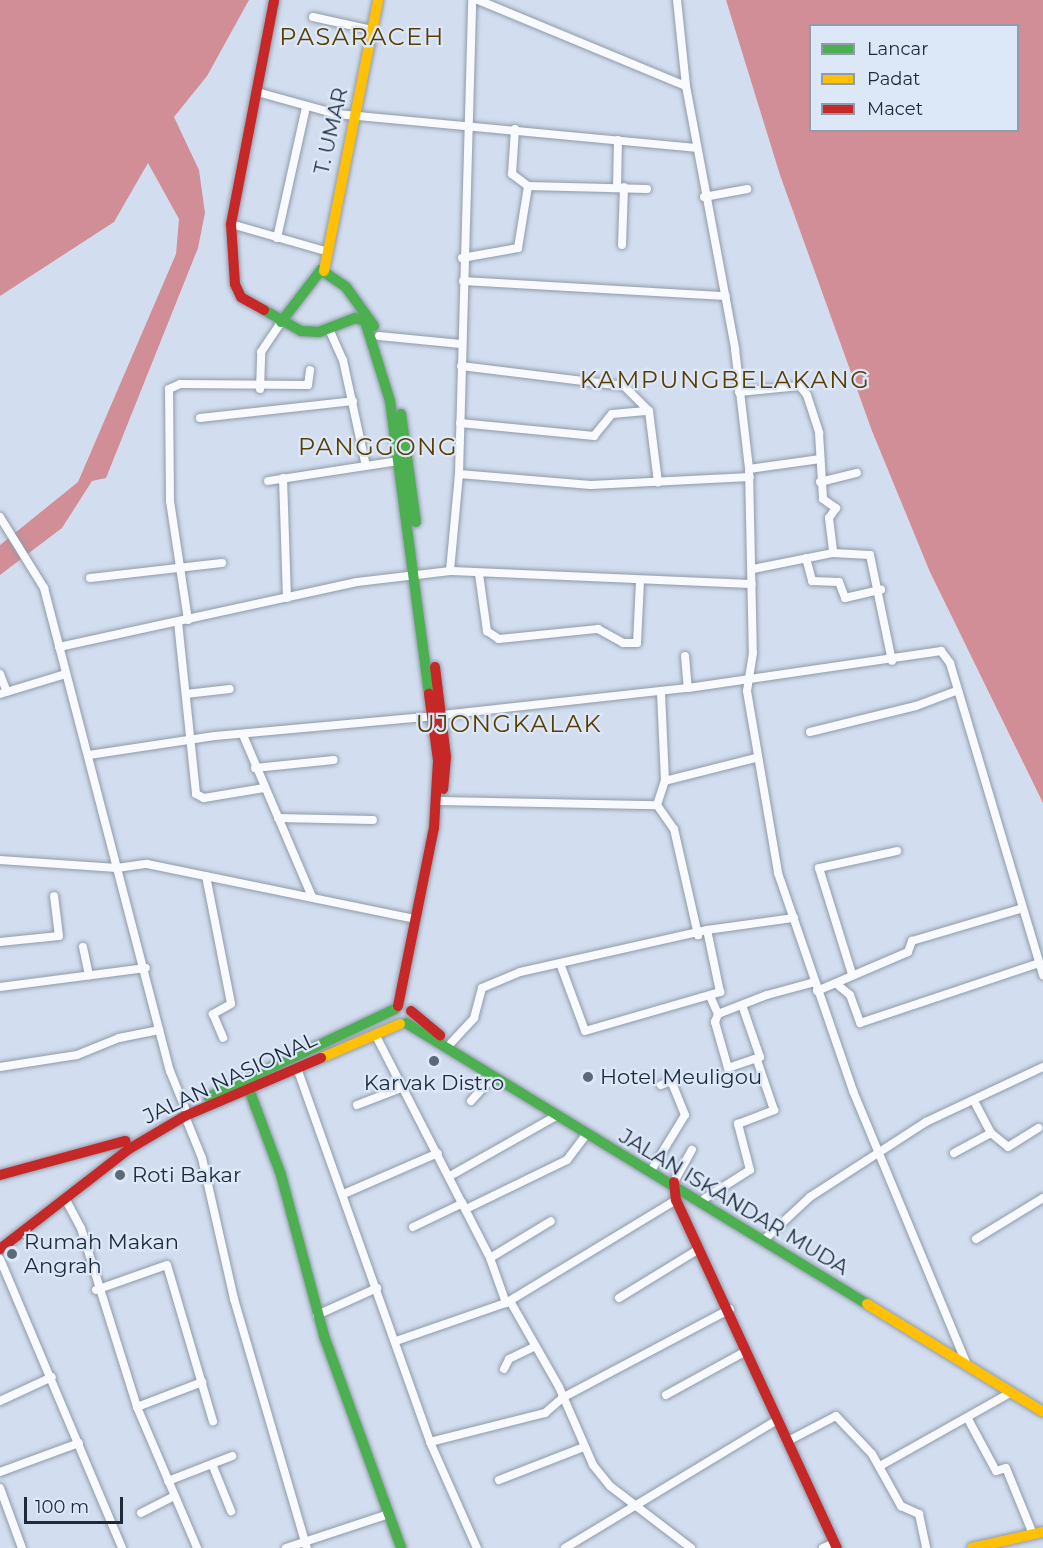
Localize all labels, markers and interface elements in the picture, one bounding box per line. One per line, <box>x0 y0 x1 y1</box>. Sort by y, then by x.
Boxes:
district label: PASARACEH <box>279 23 445 51</box>
legend <box>809 24 1019 132</box>
text: Lancar <box>867 38 928 60</box>
text: Padat <box>867 68 920 90</box>
street label: T. UMAR <box>309 85 353 177</box>
text: Macet <box>867 98 923 120</box>
district label: KAMPUNGBELAKANG <box>580 366 870 394</box>
district label: PANGGONG <box>298 433 458 461</box>
district label: UJONGKALAK <box>416 710 602 738</box>
street label: JALAN NASIONAL <box>139 1027 321 1129</box>
marker: Karvak Distro <box>427 1054 441 1068</box>
place label: Hotel Meuligou <box>600 1064 762 1090</box>
place label: Karvak Distro <box>364 1070 504 1096</box>
marker: Hotel Meuligou <box>581 1070 595 1084</box>
street label: JALAN ISKANDAR MUDA <box>615 1124 853 1280</box>
place label: Roti Bakar <box>132 1162 241 1188</box>
marker: Roti Bakar <box>113 1168 127 1182</box>
place label: Rumah Makan Angrah <box>24 1229 179 1279</box>
marker: Rumah Makan Angrah <box>5 1247 19 1261</box>
scale bar <box>27 1485 126 1523</box>
text: 100 m <box>35 1496 89 1518</box>

